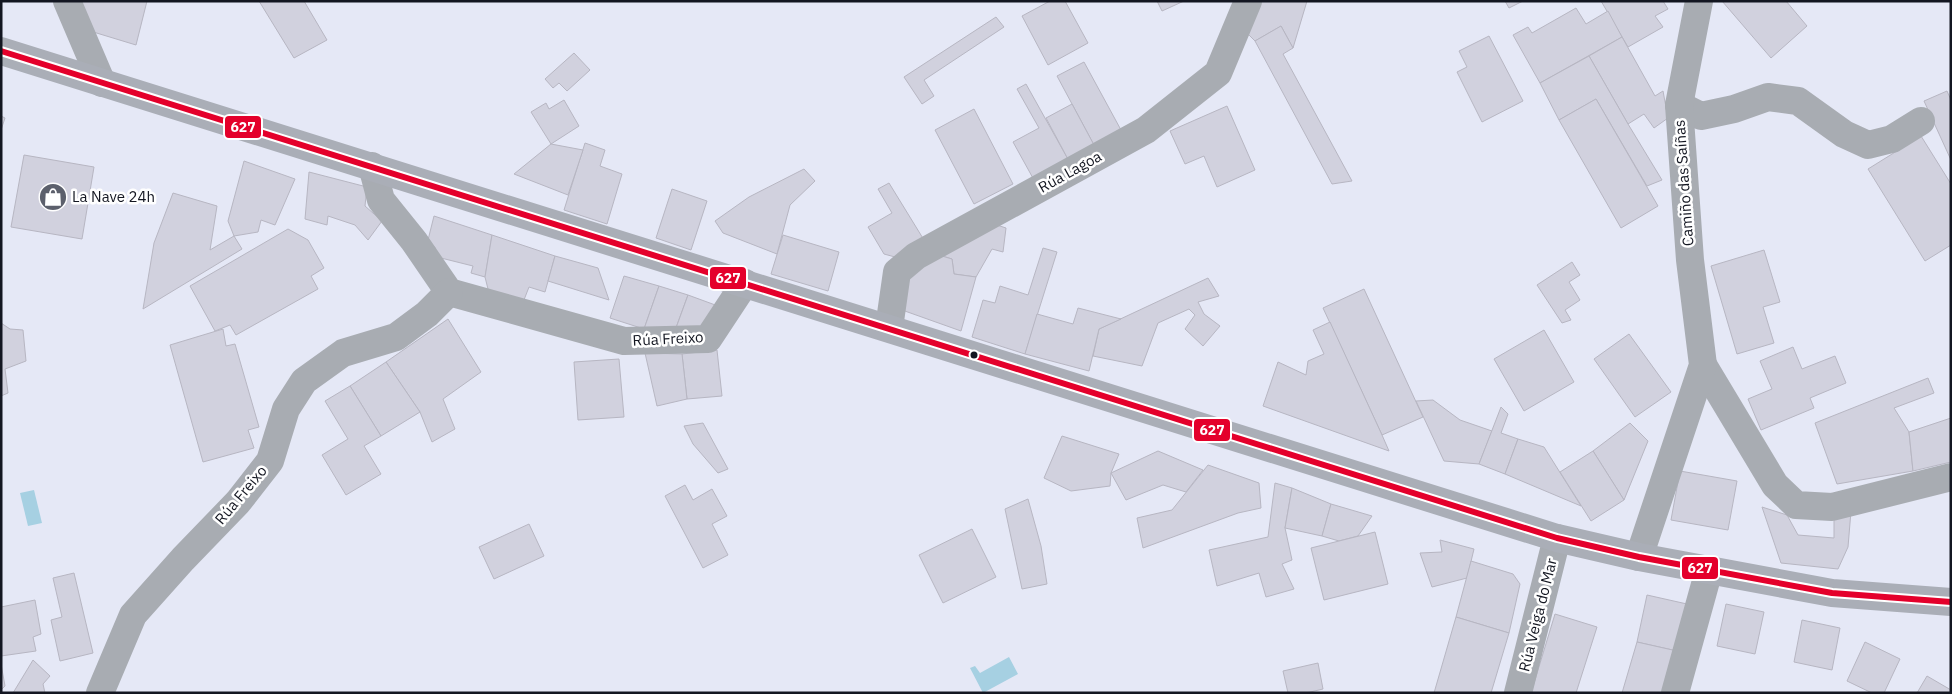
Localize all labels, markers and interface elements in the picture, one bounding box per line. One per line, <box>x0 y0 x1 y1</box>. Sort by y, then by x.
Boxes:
line badge: 627 <box>224 115 262 139</box>
text: 627 <box>230 118 256 136</box>
street label: Camiño das Saíñas <box>1670 119 1697 247</box>
street label: Rúa Lagoa <box>1035 146 1105 197</box>
shop icon: La Nave 24h <box>38 182 68 212</box>
place label: La Nave 24h <box>72 187 155 206</box>
line badge: 627 <box>709 266 747 290</box>
text: 627 <box>715 269 741 287</box>
street label: Rúa Freixo <box>632 327 704 350</box>
unlabelled marker <box>969 350 979 360</box>
line badge: 627 <box>1193 418 1231 442</box>
text: 627 <box>1199 421 1225 439</box>
street label: Rúa Freixo <box>211 461 271 528</box>
street label: Rúa Veiga do Mar <box>1514 556 1561 674</box>
line badge: 627 <box>1681 556 1719 580</box>
text: 627 <box>1687 559 1713 577</box>

